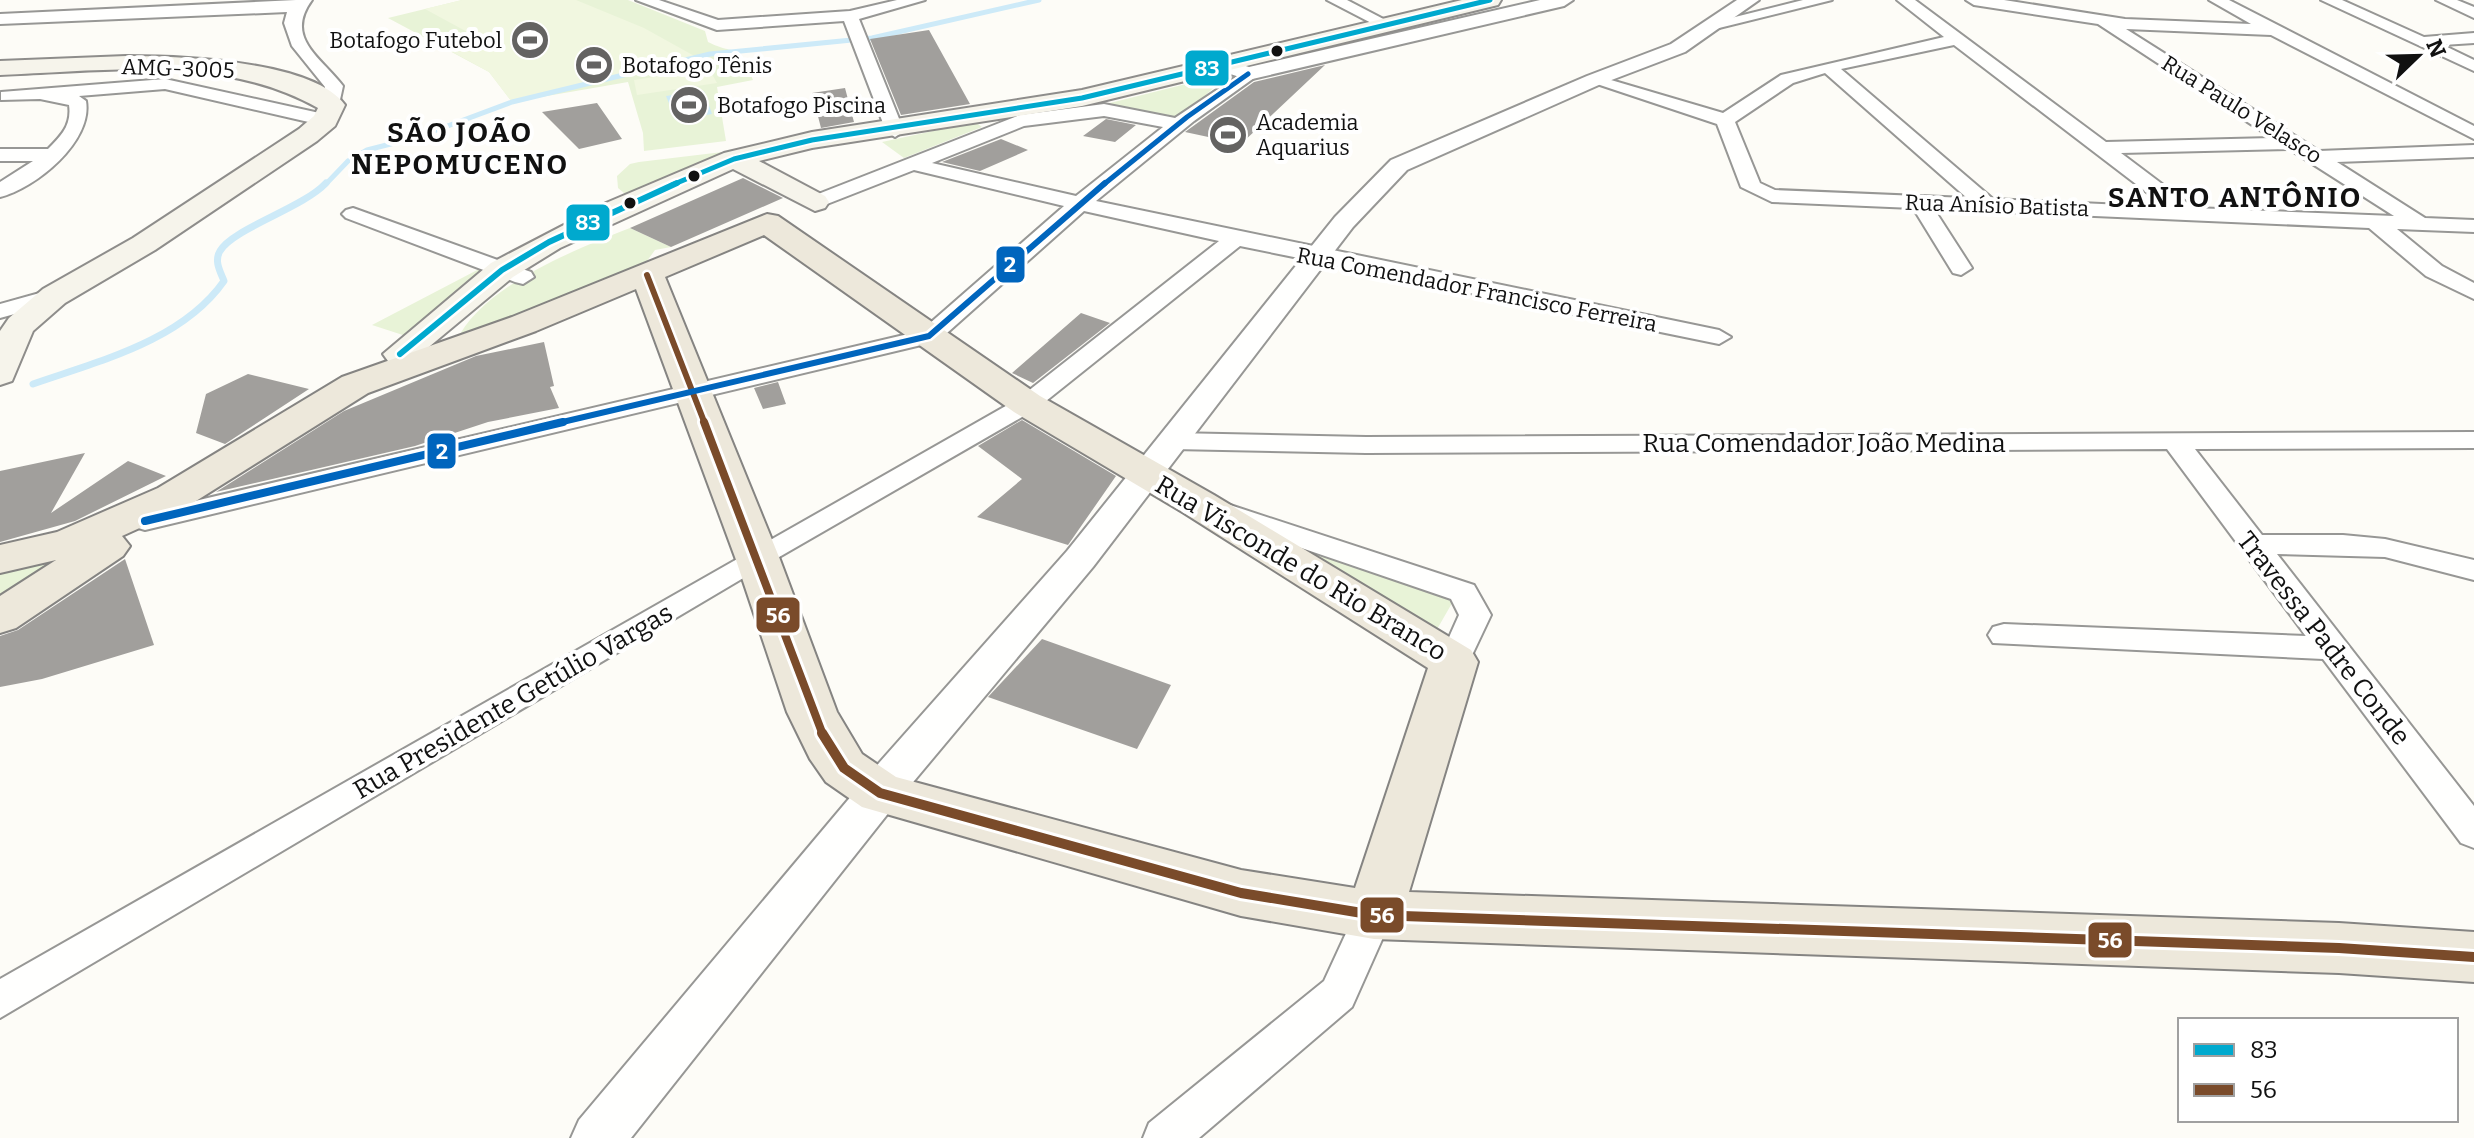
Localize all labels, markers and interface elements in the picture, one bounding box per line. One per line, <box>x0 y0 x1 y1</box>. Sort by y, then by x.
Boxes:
north arrow <box>2378 16 2458 96</box>
sports icon: Botafogo Futebol <box>509 19 551 61</box>
place label: Botafogo Futebol <box>329 27 502 54</box>
text: N <box>2420 35 2452 61</box>
unlabelled marker <box>1269 43 1285 59</box>
sports icon: Botafogo Tênis <box>573 44 615 86</box>
line badge: 83 <box>1184 49 1230 87</box>
street label: Rua Paulo Velasco <box>2157 49 2327 170</box>
place label: Botafogo Tênis <box>622 52 772 79</box>
street label: AMG-3005 <box>121 53 235 84</box>
text: 83 <box>1194 55 1220 82</box>
sports icon: Botafogo Piscina <box>668 84 710 126</box>
place label: Botafogo Piscina <box>717 92 886 119</box>
place label: Academia Aquarius <box>1256 109 1358 161</box>
sports icon: Academia Aquarius <box>1207 114 1249 156</box>
district label: SÃO JOÃO NEPOMUCENO <box>351 116 569 181</box>
unlabelled marker <box>686 168 702 184</box>
district label: SANTO ANTÔNIO <box>2108 180 2362 214</box>
street label: Rua Anísio Batista <box>1904 189 2090 222</box>
unlabelled marker <box>622 195 638 211</box>
line badge: 83 <box>565 203 611 242</box>
text: 83 <box>575 209 601 236</box>
street label: Rua Comendador Francisco Ferreira <box>1294 241 1659 338</box>
line badge: 2 <box>995 245 1026 284</box>
text: 2 <box>1004 251 1016 278</box>
street label: Rua Comendador João Medina <box>1642 428 2006 459</box>
line badge: 2 <box>426 432 457 470</box>
text: 2 <box>436 438 448 465</box>
street label: Rua Visconde do Rio Branco <box>1150 469 1452 668</box>
street label: Travessa Padre Conde <box>2231 525 2417 751</box>
line badge: 56 <box>755 596 801 634</box>
street label: Rua Presidente Getúlio Vargas <box>348 597 678 806</box>
text: 56 <box>765 602 791 629</box>
line badge: 56 <box>1359 896 1405 934</box>
text: 56 <box>1369 902 1395 929</box>
line badge: 56 <box>2087 921 2133 959</box>
text: 56 <box>2097 927 2123 954</box>
legend <box>2178 1018 2458 1122</box>
text: 83 <box>2250 1036 2278 1064</box>
text: 56 <box>2250 1076 2277 1104</box>

